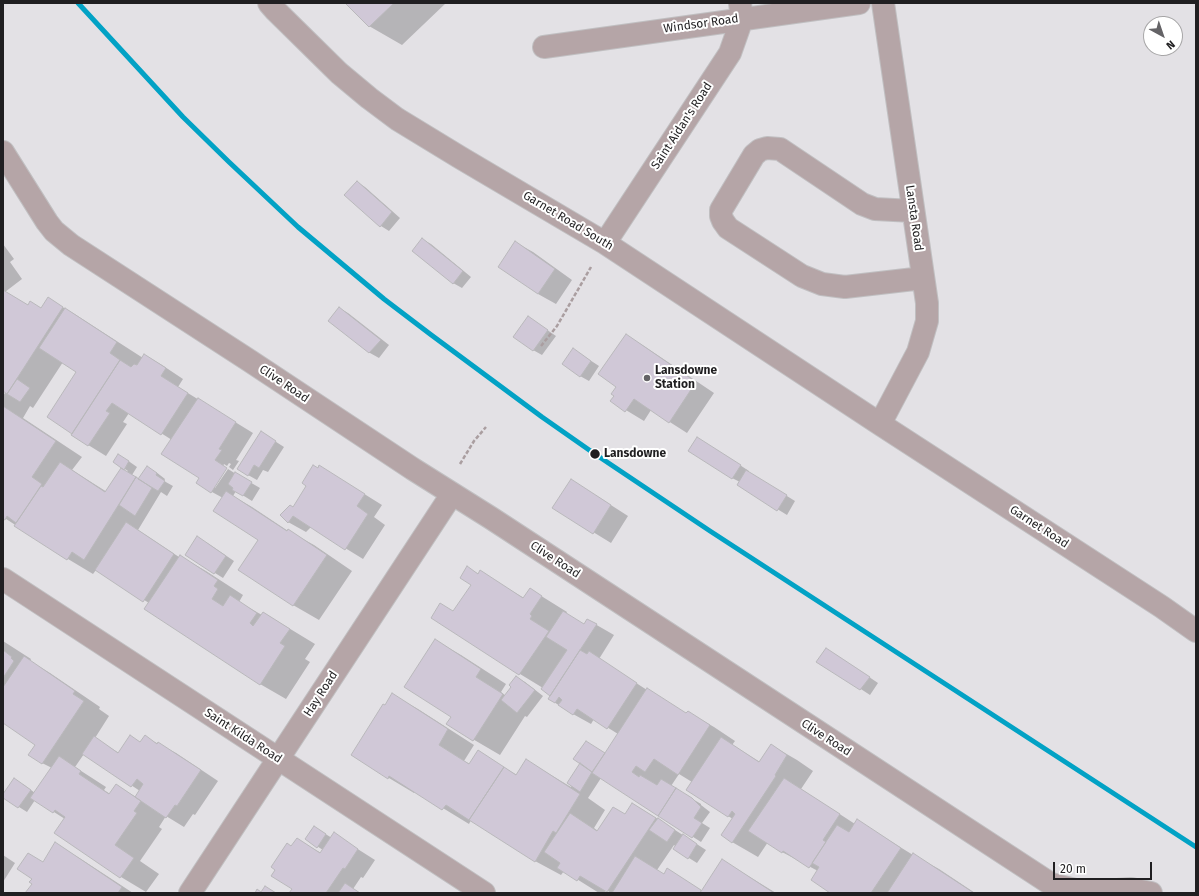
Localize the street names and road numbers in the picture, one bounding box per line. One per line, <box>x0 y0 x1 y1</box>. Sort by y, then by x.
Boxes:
street label: Windsor Road <box>663 12 739 36</box>
street label: Saint Aidan's Road <box>649 80 715 172</box>
street label: Lansta Road <box>902 184 926 252</box>
street label: Garnet Road South <box>520 188 616 254</box>
street label: Clive Road <box>256 362 312 406</box>
street label: Garnet Road <box>1007 503 1071 551</box>
street label: Clive Road <box>527 539 583 581</box>
street label: Hay Road <box>301 669 341 719</box>
street label: Saint Kilda Road <box>202 706 284 766</box>
street label: Clive Road <box>798 717 854 759</box>

